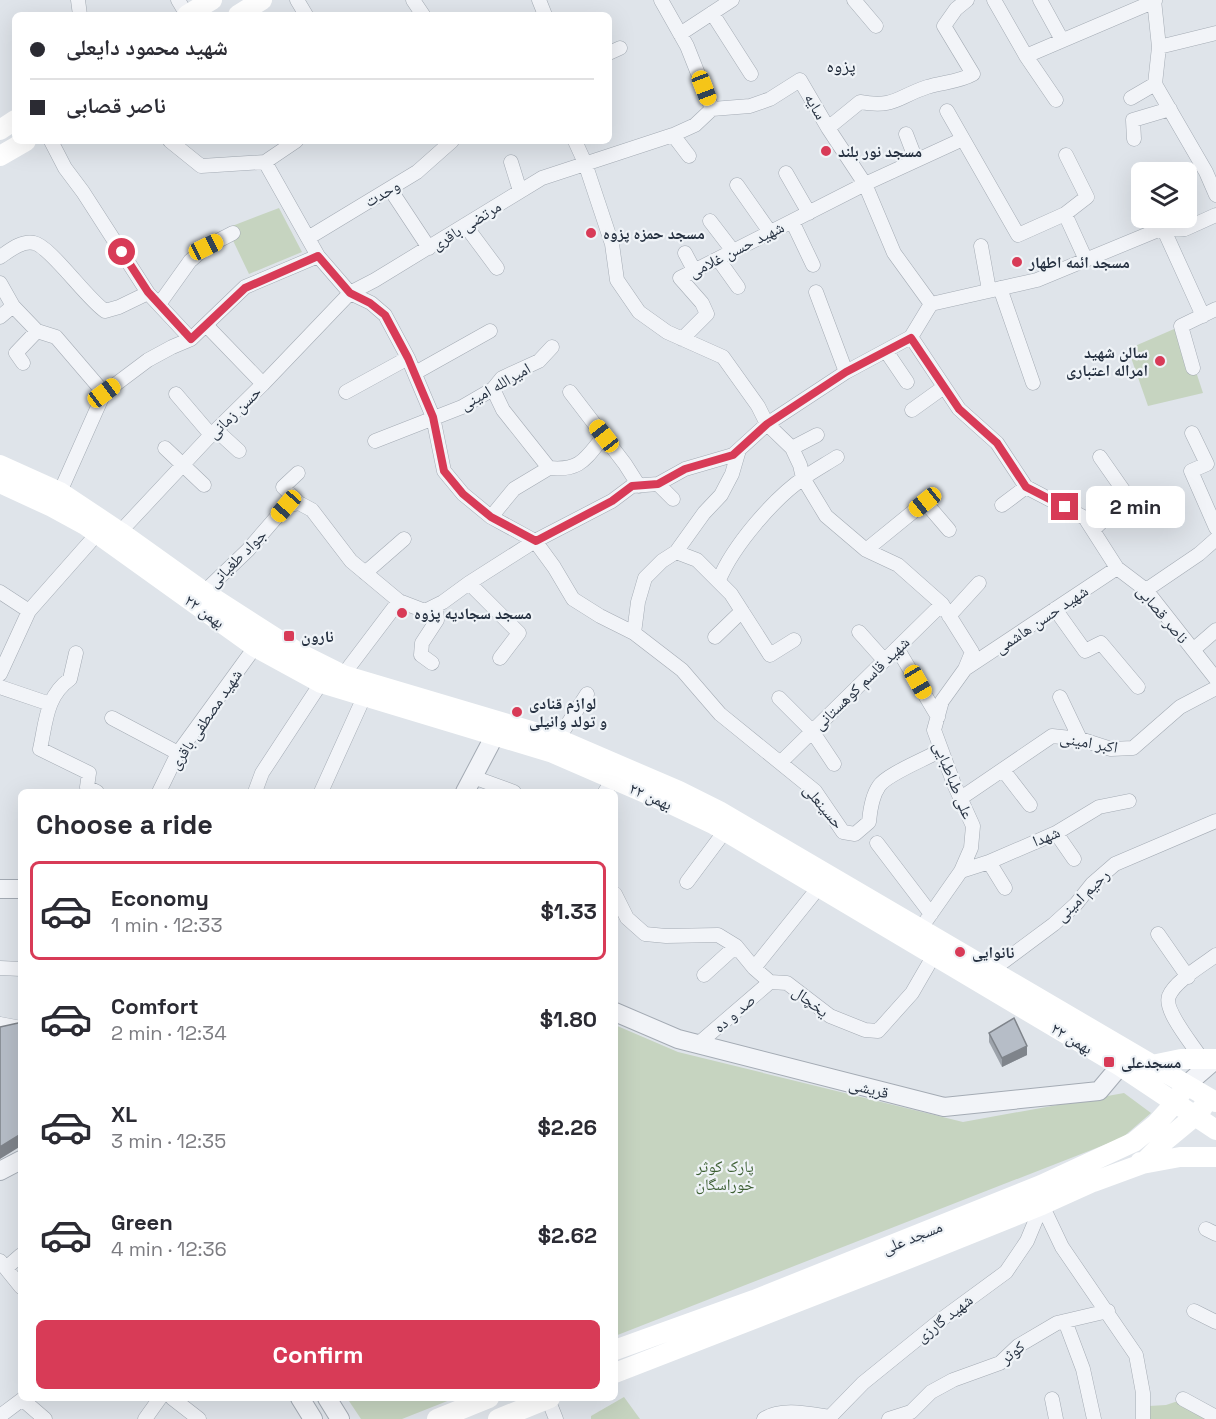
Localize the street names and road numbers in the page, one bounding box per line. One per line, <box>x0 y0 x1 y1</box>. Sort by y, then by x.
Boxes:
street label: سایه <box>800 89 831 123</box>
street label: وحدت <box>361 175 404 212</box>
street label: مرتضی باقری <box>427 196 505 255</box>
street label: شهید حسن غلامی <box>685 216 788 283</box>
street label: امیرالله امینی <box>456 358 534 415</box>
street label: حسن زمانی <box>203 381 266 443</box>
street label: جواد طغیانی <box>204 525 271 592</box>
street label: شهید حسن هاشمی <box>990 580 1092 658</box>
street label: ناصر قصابی <box>1132 581 1193 648</box>
street label: ۲۲ بهمن <box>180 590 229 633</box>
street label: شهید قاسم کوهستانی <box>809 632 914 735</box>
street label: شهید مصطفی باقری <box>164 665 247 774</box>
street label: اکبر امینی <box>1058 727 1119 758</box>
street label: علی طباطبایی <box>928 738 979 822</box>
street label: ۲۲ بهمن <box>626 778 676 815</box>
street label: حسینعلی <box>799 779 849 833</box>
street label: شهدا <box>1029 821 1063 852</box>
street label: رحیم امینی <box>1051 864 1114 926</box>
street label: یخچال <box>788 981 833 1022</box>
street label: صد و ده <box>709 989 760 1037</box>
street label: ۲۲ بهمن <box>1047 1018 1096 1059</box>
street label: قریشی <box>847 1073 891 1104</box>
street label: مسجد علی <box>879 1216 945 1259</box>
street label: شهید گارزی <box>911 1289 977 1347</box>
street label: کوثر <box>995 1336 1029 1369</box>

